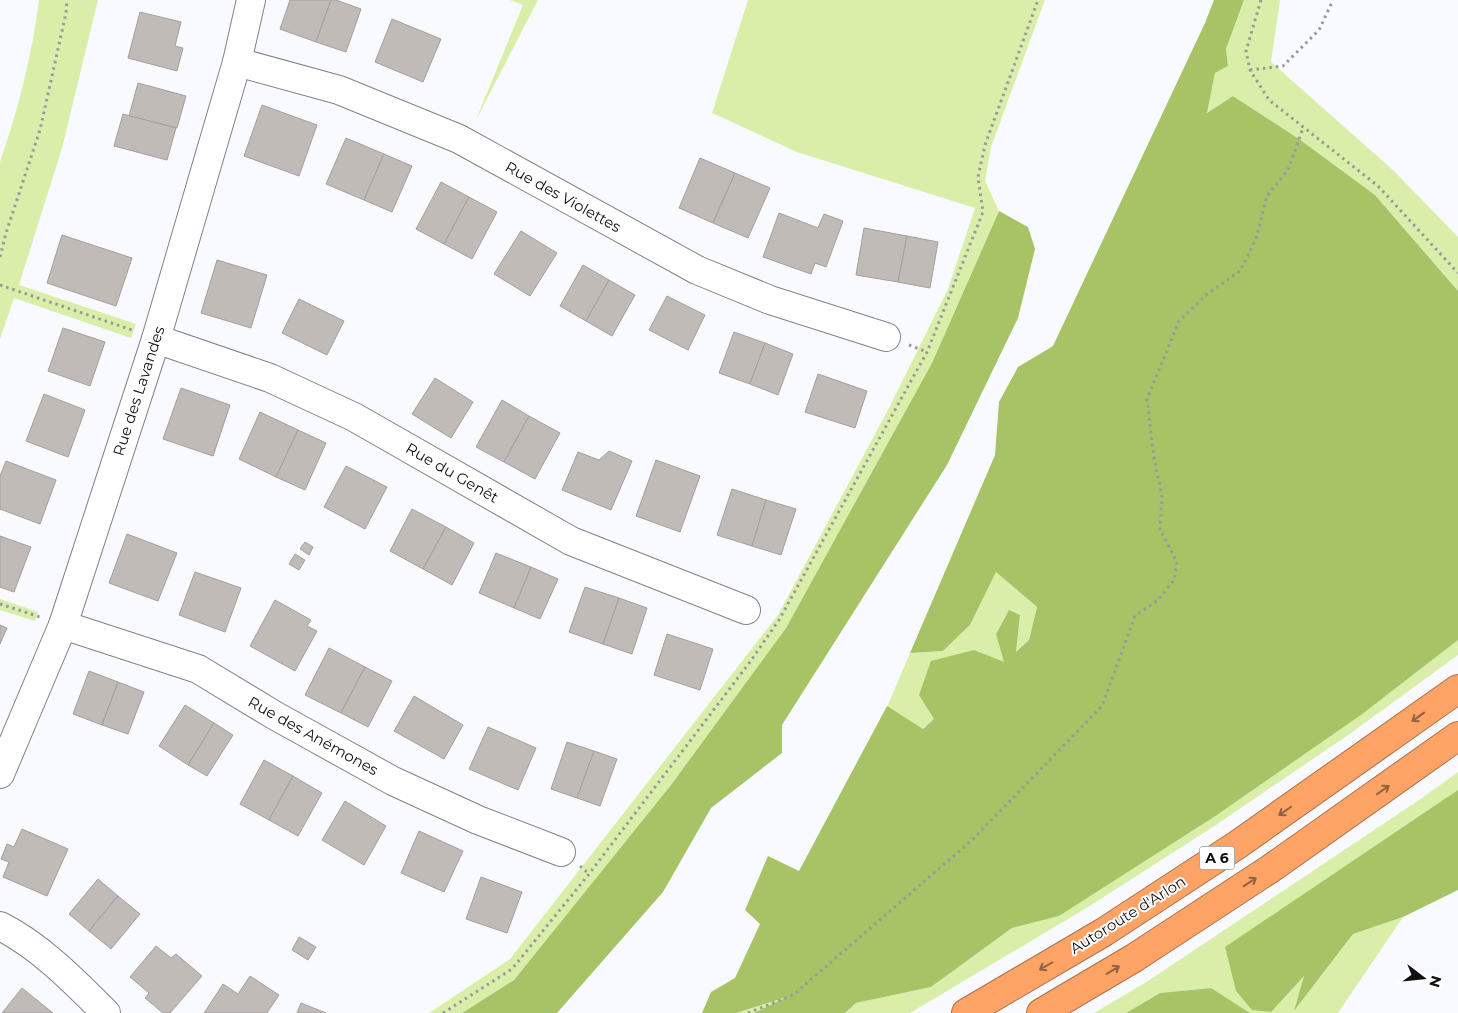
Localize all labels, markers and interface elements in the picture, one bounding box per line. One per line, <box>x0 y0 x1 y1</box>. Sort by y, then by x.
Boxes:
street label: Rue des Violettes <box>502 157 624 236</box>
street label: Rue des Lavandes <box>109 324 168 458</box>
street label: Rue du Genêt <box>402 438 502 507</box>
street label: Rue des Anémones <box>245 692 382 779</box>
one-way arrow <box>1411 712 1425 722</box>
one-way arrow <box>1376 784 1389 795</box>
one-way arrow <box>1279 806 1293 816</box>
road number: A 6 <box>1200 846 1234 870</box>
street label: Autoroute d'Arlon <box>1066 871 1189 958</box>
one-way arrow <box>1242 877 1256 887</box>
north arrow <box>1398 953 1448 1003</box>
one-way arrow <box>1040 961 1054 971</box>
one-way arrow <box>1106 965 1120 975</box>
text: N <box>1425 974 1446 990</box>

